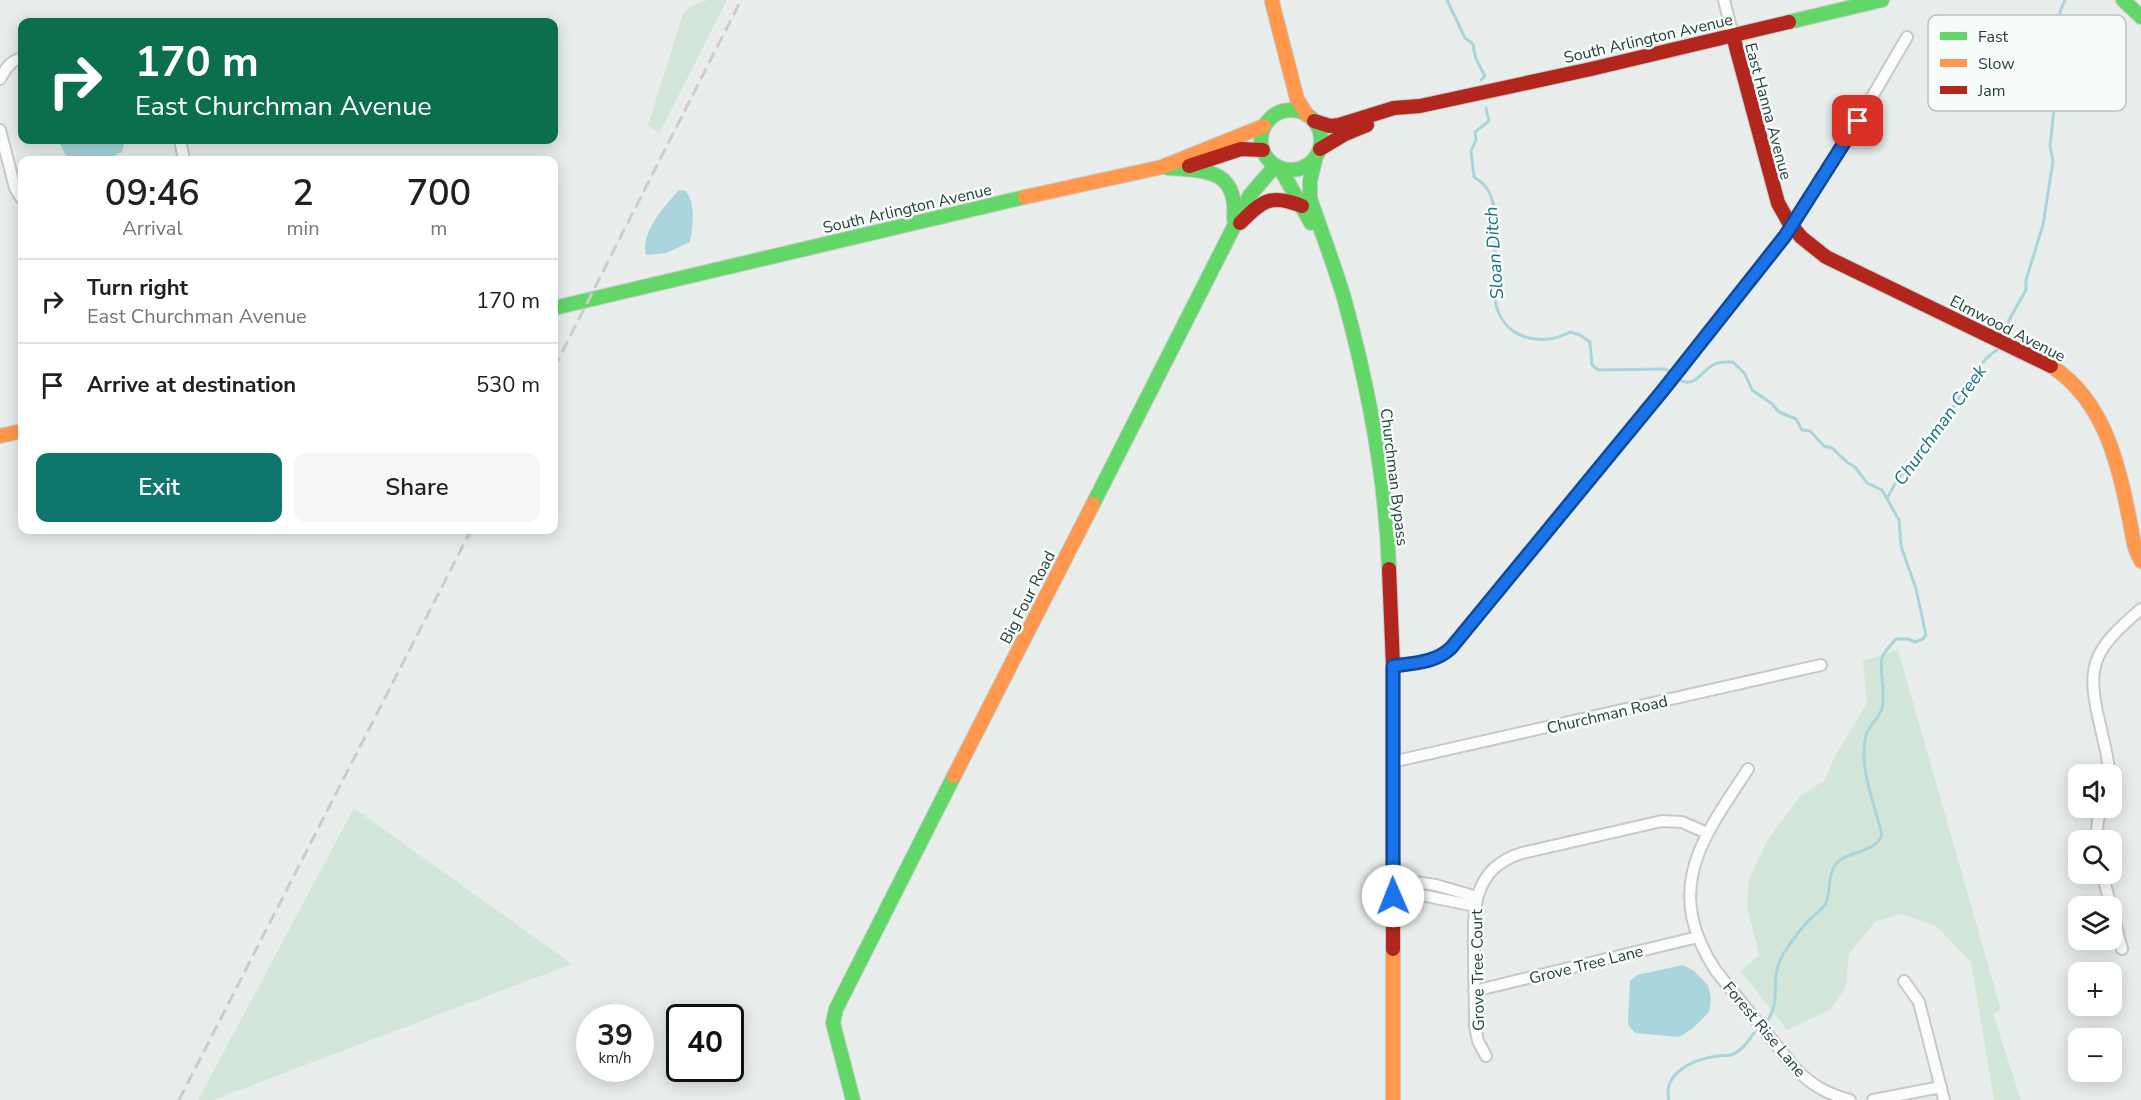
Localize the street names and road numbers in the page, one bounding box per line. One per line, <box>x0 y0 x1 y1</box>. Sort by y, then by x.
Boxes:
street label: South Arlington Avenue <box>1562 9 1735 69</box>
street label: East Hanna Avenue <box>1739 40 1797 182</box>
street label: South Arlington Avenue <box>821 179 994 239</box>
street label: Elmwood Avenue <box>1946 290 2069 367</box>
street label: Churchman Bypass <box>1375 407 1413 547</box>
street label: Big Four Road <box>995 547 1061 648</box>
street label: Churchman Road <box>1545 690 1670 740</box>
street label: Grove Tree Court <box>1466 909 1490 1031</box>
street label: Grove Tree Lane <box>1527 940 1646 990</box>
street label: Forest Rise Lane <box>1718 977 1811 1082</box>

